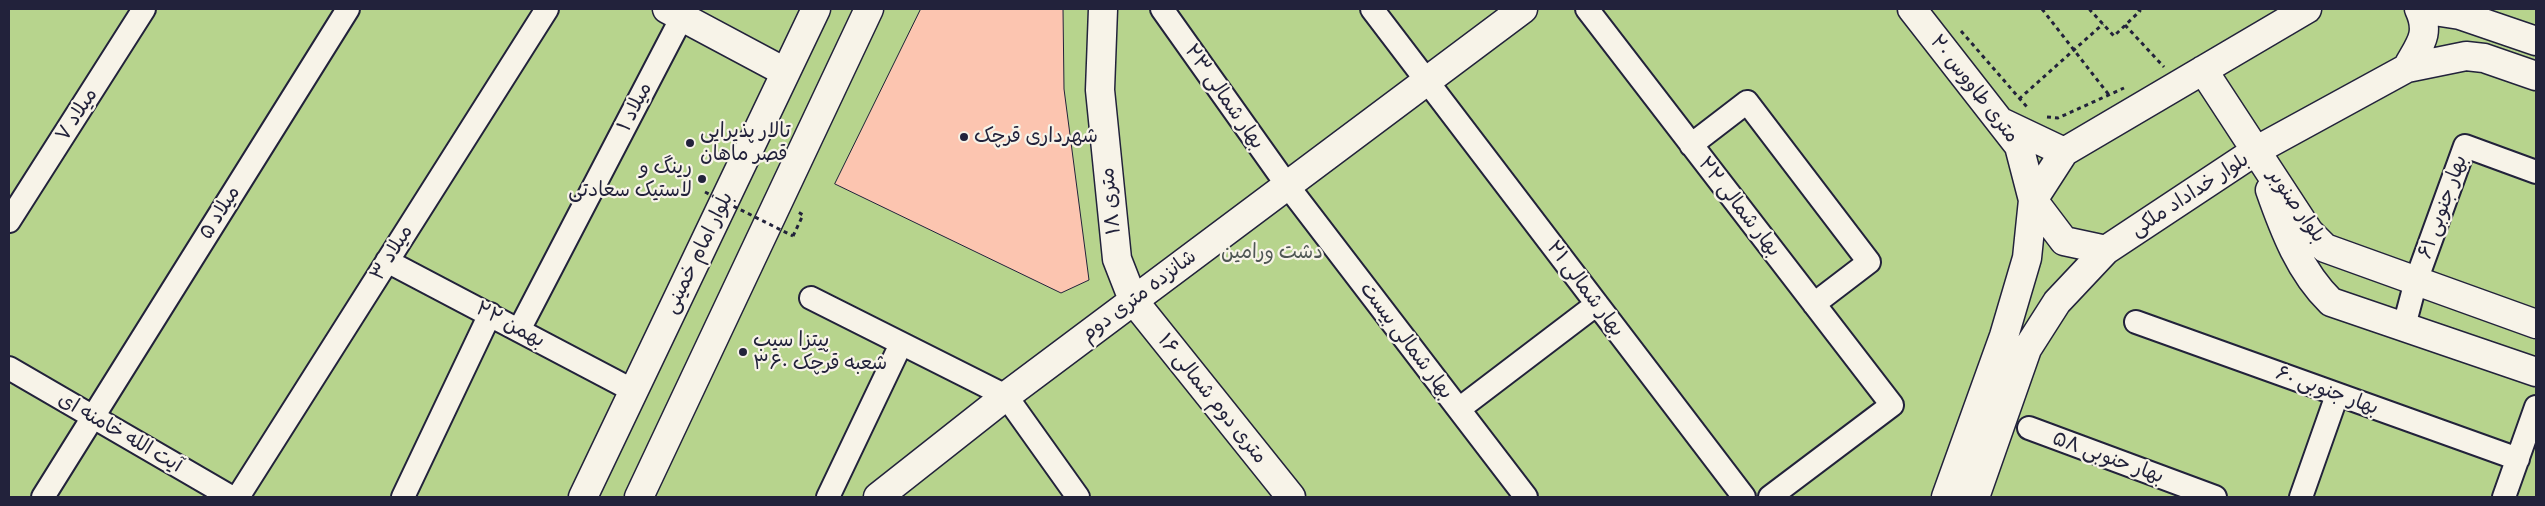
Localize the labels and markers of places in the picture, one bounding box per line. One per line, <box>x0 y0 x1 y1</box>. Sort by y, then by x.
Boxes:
place label: تالار پذیرایی قصر ماهان <box>700 120 790 167</box>
place label: شهرداری قرچک <box>974 125 1098 149</box>
marker: شهرداری قرچک <box>958 131 970 143</box>
marker: تالار پذیرایی قصر ماهان <box>684 137 696 149</box>
place label: رینگ و لاستیک سعادتی <box>568 156 692 203</box>
marker: رینگ و لاستیک سعادتی <box>696 173 708 185</box>
place label: پیتزا سیب ۳۶۰ شعبه قرچک <box>753 329 887 376</box>
marker: پیتزا سیب ۳۶۰ شعبه قرچک <box>737 346 749 358</box>

